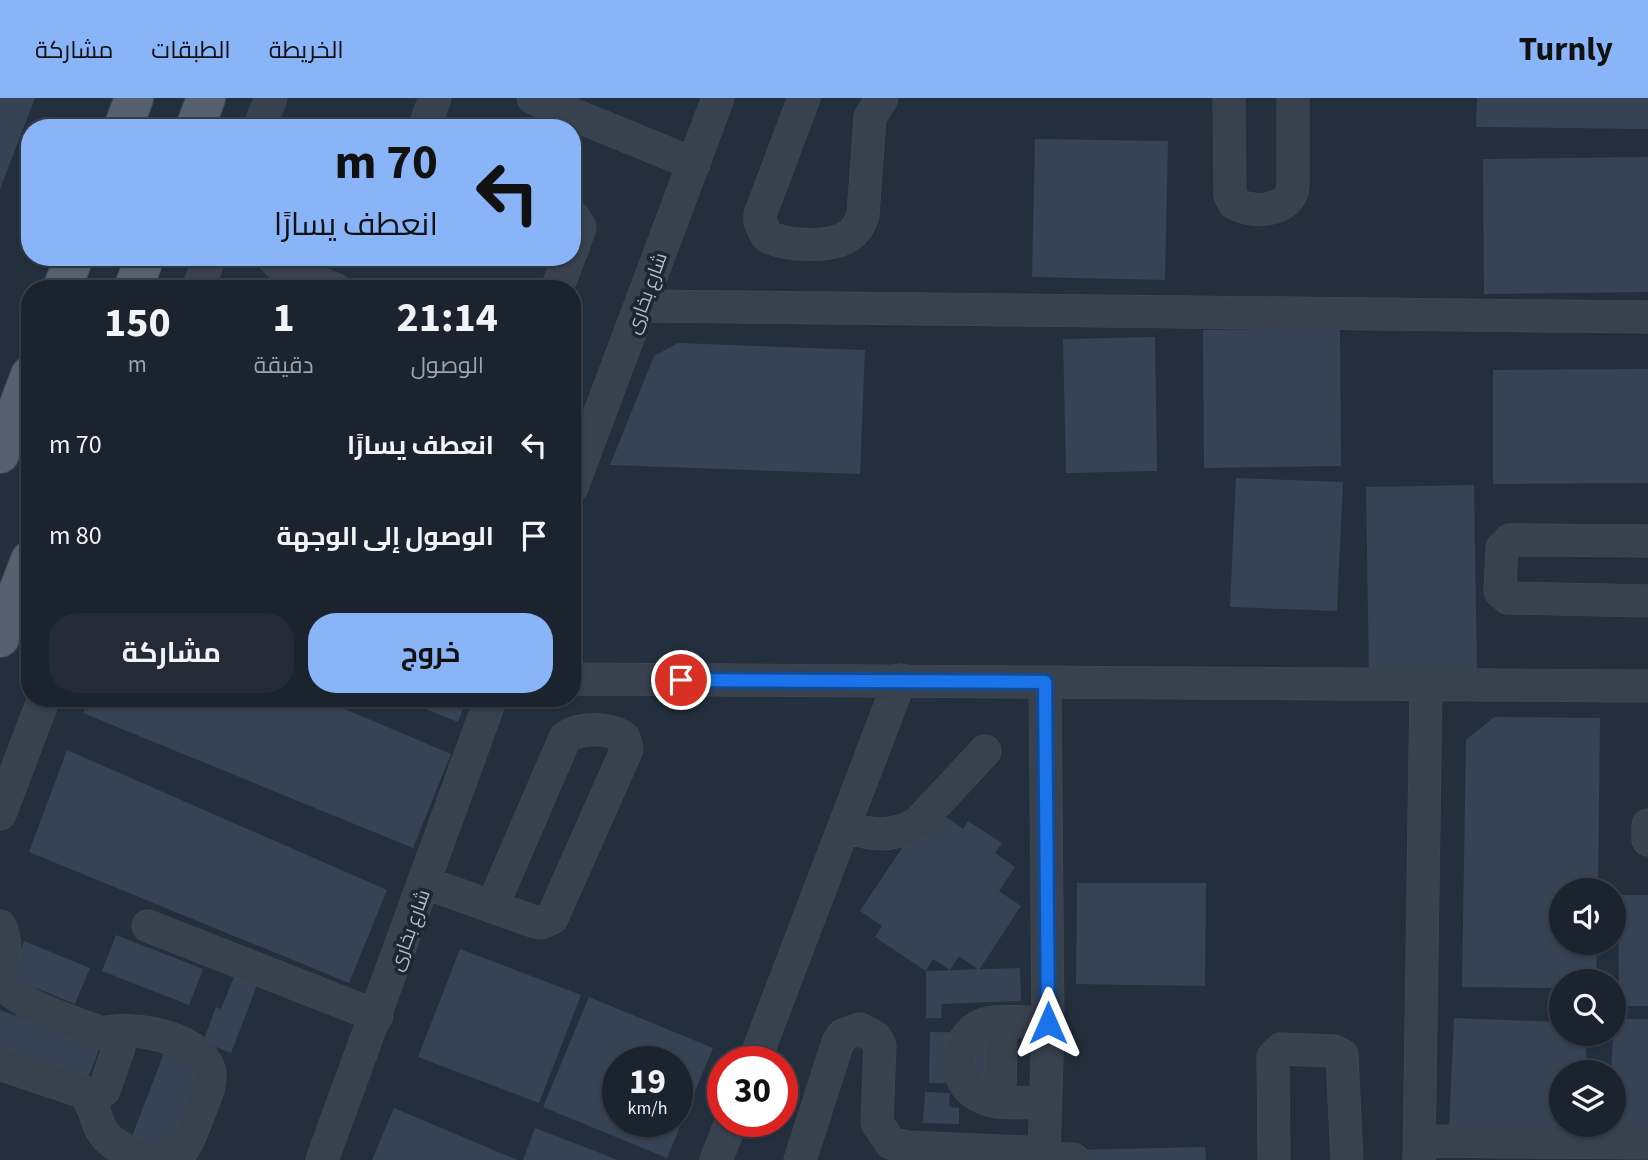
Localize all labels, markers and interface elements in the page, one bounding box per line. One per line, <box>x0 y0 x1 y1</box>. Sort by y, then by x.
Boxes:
text: Turnly <box>1519 26 1613 73</box>
text: مشاركة <box>35 33 113 68</box>
text: الطبقات <box>151 33 231 68</box>
text: الخريطة <box>269 33 344 68</box>
text: 70 m <box>334 128 438 198</box>
icon: left <box>462 147 553 238</box>
text: انعطف يسارًا <box>274 202 438 248</box>
street label: شارع بخارى <box>620 249 675 338</box>
text: 1 <box>273 288 295 348</box>
text: 21:14 <box>397 288 498 348</box>
text: 150 <box>104 293 171 353</box>
text: m <box>128 348 147 381</box>
text: دقيقة <box>254 349 314 382</box>
text: الوصول <box>411 349 484 382</box>
text: 70 m <box>49 426 102 463</box>
icon: left <box>515 426 553 464</box>
text: انعطف يسارًا <box>347 427 494 464</box>
text: 80 m <box>49 517 102 554</box>
icon: arrive <box>515 517 553 555</box>
text: الوصول إلى الوجهة <box>276 518 494 555</box>
button: مشاركة <box>49 613 294 693</box>
button: خروج <box>308 613 553 693</box>
pin <box>651 650 711 710</box>
icon: arrive <box>662 661 700 699</box>
map controls <box>1549 878 1626 1137</box>
button: sound <box>1549 878 1626 955</box>
street label: شارع بخارى <box>383 886 438 975</box>
button: search <box>1549 969 1626 1046</box>
position arrow <box>1011 986 1085 1060</box>
speed limit sign: 30 <box>707 1046 798 1137</box>
text: 19 <box>629 1057 666 1107</box>
button: layers <box>1549 1060 1626 1137</box>
text: km/h <box>628 1096 667 1121</box>

